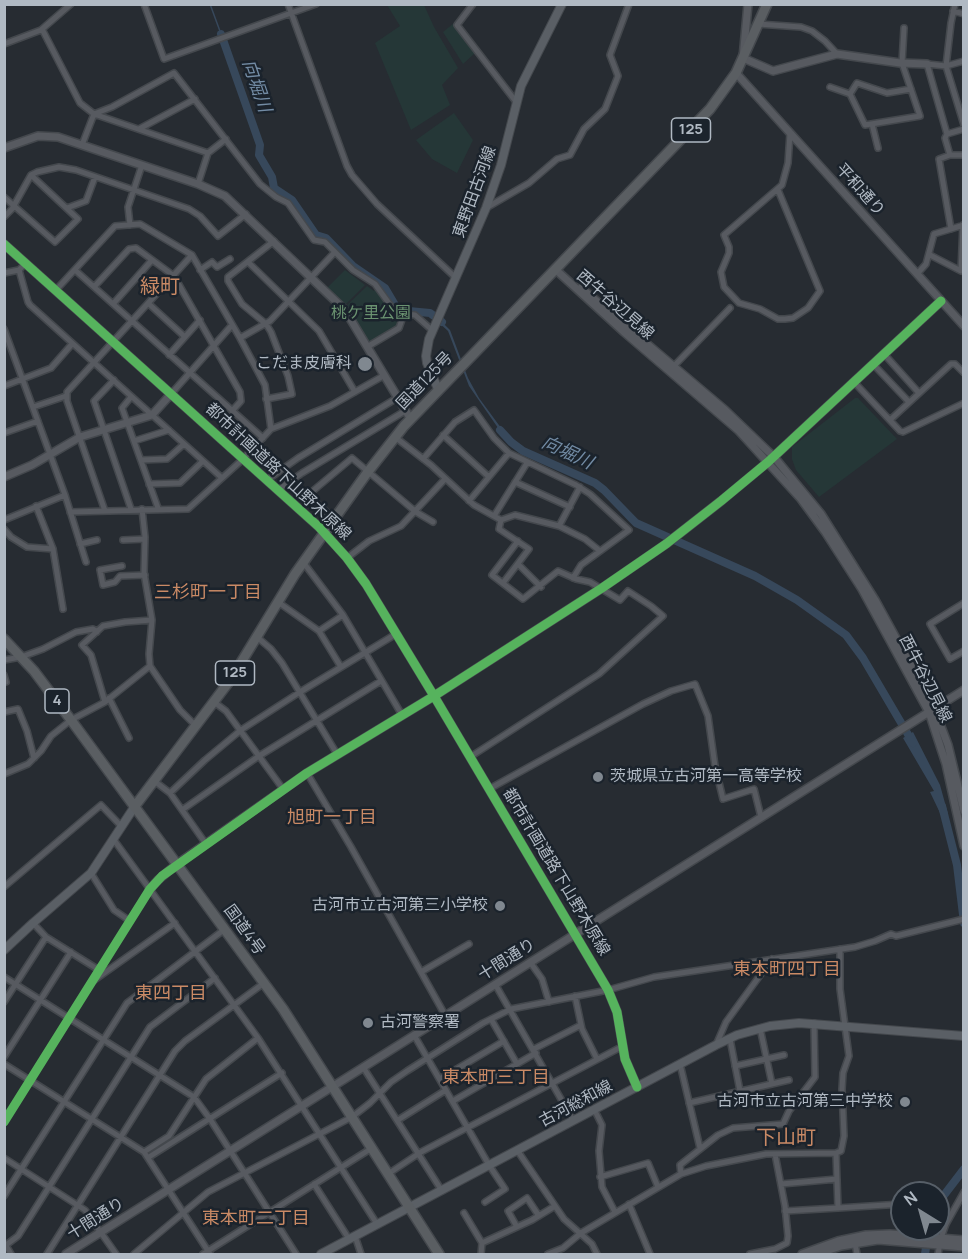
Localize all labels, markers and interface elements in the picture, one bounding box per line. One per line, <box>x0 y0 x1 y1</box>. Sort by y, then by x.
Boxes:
water label: 向堀川 <box>237 57 275 115</box>
road number: 125 <box>672 118 710 142</box>
street label: 東野田古河線 <box>450 144 500 240</box>
street label: 平和通り <box>831 160 889 220</box>
street label: 西牛谷辺見線 <box>572 266 658 344</box>
district label: 緑町 <box>140 275 180 299</box>
park label: 桃ケ里公園 <box>331 304 411 324</box>
street label: 国道125号 <box>393 348 457 414</box>
place label: こだま皮膚科 <box>256 354 352 374</box>
marker: こだま皮膚科 <box>356 355 374 373</box>
street label: 都市計画道路下山野木原線 <box>201 400 355 544</box>
water label: 向堀川 <box>538 432 596 474</box>
district label: 三杉町一丁目 <box>154 582 262 604</box>
street label: 西牛谷辺見線 <box>895 632 955 726</box>
road number: 125 <box>216 661 254 685</box>
road number: 4 <box>45 689 69 713</box>
place label: 茨城県立古河第一高等学校 <box>610 767 802 787</box>
marker: 茨城県立古河第一高等学校 <box>591 770 605 784</box>
street label: 都市計画道路下山野木原線 <box>498 785 614 959</box>
district label: 旭町一丁目 <box>287 807 377 829</box>
place label: 古河市立古河第三小学校 <box>312 896 488 916</box>
marker: 古河市立古河第三小学校 <box>493 899 507 913</box>
street label: 国道4号 <box>219 901 269 959</box>
street label: 十間通り <box>475 935 539 985</box>
district label: 東本町四丁目 <box>733 959 841 981</box>
district label: 東四丁目 <box>135 983 207 1005</box>
place label: 古河警察署 <box>380 1013 460 1033</box>
marker: 古河警察署 <box>361 1016 375 1030</box>
district label: 東本町三丁目 <box>442 1067 550 1089</box>
street label: 古河総和線 <box>536 1077 616 1131</box>
place label: 古河市立古河第三中学校 <box>717 1092 893 1112</box>
marker: 古河市立古河第三中学校 <box>898 1095 912 1109</box>
district label: 下山町 <box>756 1126 816 1150</box>
north arrow <box>890 1181 950 1241</box>
text: N <box>899 1186 922 1210</box>
street label: 十間通り <box>64 1194 128 1244</box>
district label: 東本町二丁目 <box>202 1208 310 1230</box>

